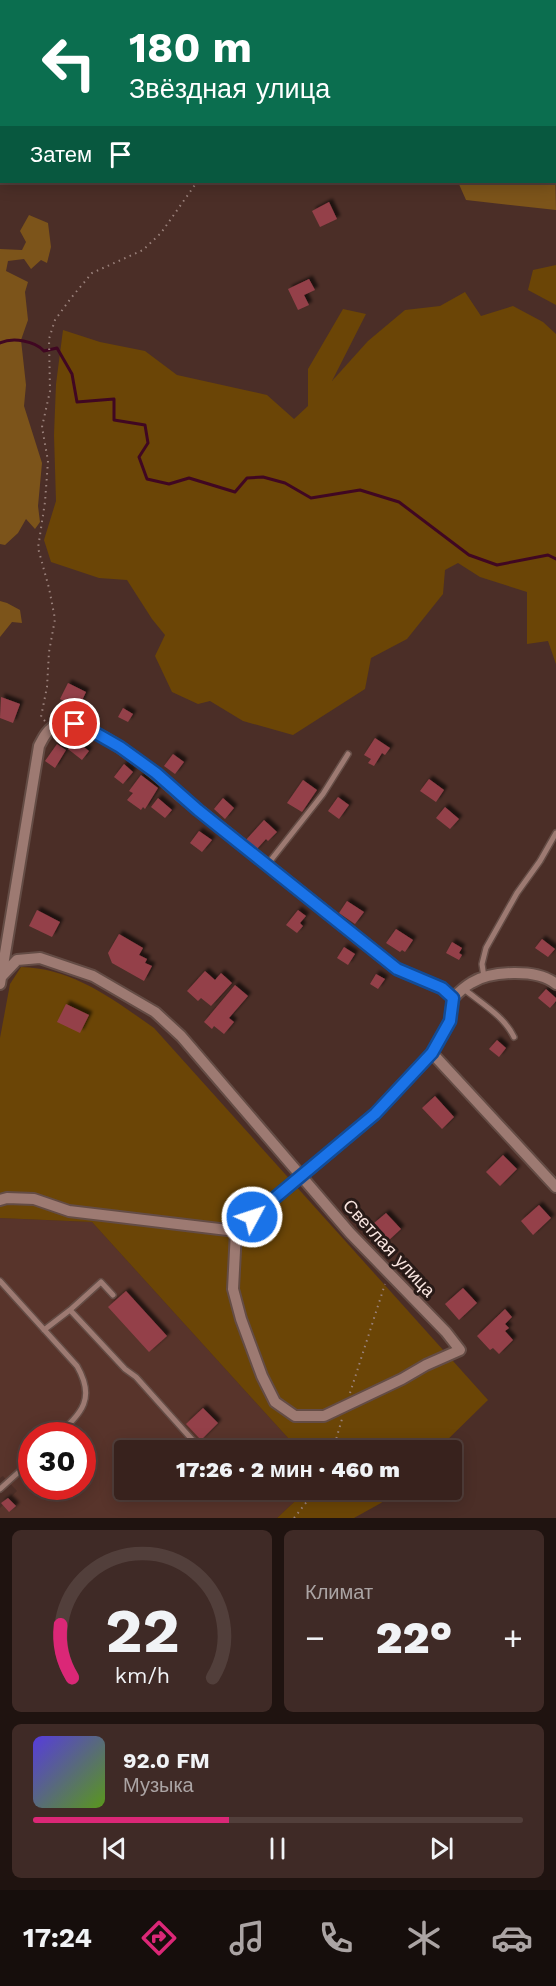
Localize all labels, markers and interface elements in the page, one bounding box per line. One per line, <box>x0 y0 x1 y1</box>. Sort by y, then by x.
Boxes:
text: 180 m <box>129 23 252 72</box>
icon: left <box>30 24 108 102</box>
text: Звёздная улица <box>129 73 330 105</box>
icon: arrive <box>104 138 137 171</box>
text: Затем <box>30 142 92 167</box>
pin <box>49 698 100 749</box>
icon: arrive <box>58 707 91 740</box>
position arrow <box>220 1185 284 1249</box>
street label: Светлая улица <box>339 1195 441 1301</box>
speed limit sign: 30 <box>18 1422 96 1500</box>
text: 17:26 · 2 мин · 460 m <box>176 1457 400 1482</box>
text: Климат <box>305 1580 373 1604</box>
text: 22 <box>105 1594 179 1667</box>
text: 22° <box>376 1611 452 1664</box>
text: − <box>305 1618 325 1657</box>
text: + <box>503 1618 523 1657</box>
text: km/h <box>114 1663 170 1688</box>
text: 92.0 FM <box>123 1748 210 1773</box>
text: Музыка <box>123 1773 194 1797</box>
icon: previous <box>98 1832 131 1865</box>
icon: pause <box>261 1832 294 1865</box>
icon: next <box>425 1832 458 1865</box>
icon: directions <box>138 1917 180 1959</box>
icon: music <box>226 1917 268 1959</box>
icon: phone <box>315 1917 357 1959</box>
icon: climate <box>403 1917 445 1959</box>
icon: car <box>491 1917 533 1959</box>
text: 17:24 <box>23 1922 92 1954</box>

